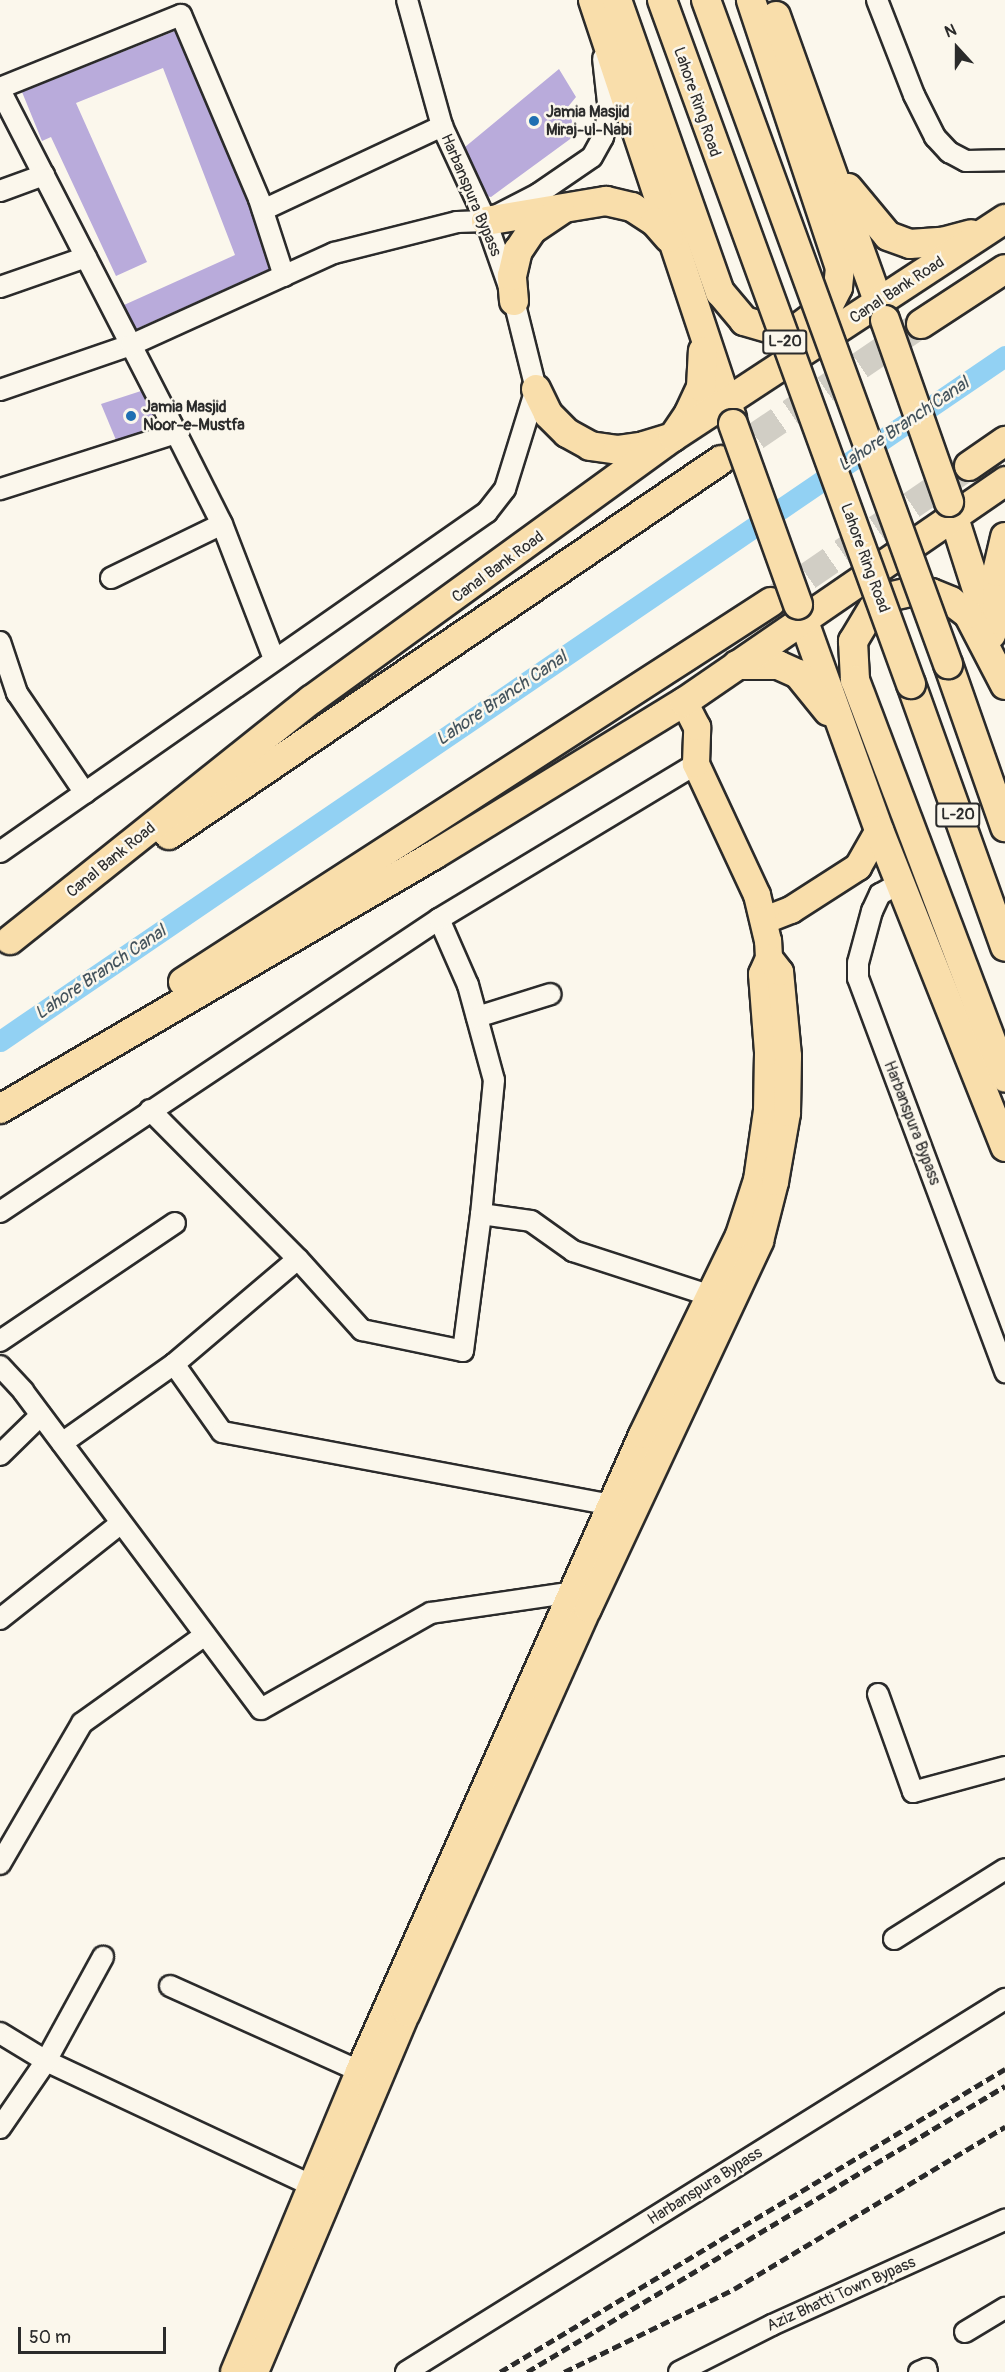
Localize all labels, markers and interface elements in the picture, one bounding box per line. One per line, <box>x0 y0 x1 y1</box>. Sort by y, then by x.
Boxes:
north arrow <box>927 18 987 78</box>
text: N <box>942 20 959 42</box>
street label: Lahore Ring Road <box>669 45 725 159</box>
place label: Jamia Masjid Miraj-ul-Nabi <box>546 102 632 140</box>
marker: Jamia Masjid Miraj-ul-Nabi <box>527 114 541 128</box>
street label: Harbanspura Bypass <box>436 131 506 259</box>
street label: Canal Bank Road <box>846 252 948 328</box>
road number: L-20 <box>761 330 809 354</box>
water label: Lahore Branch Canal <box>834 373 974 477</box>
place label: Jamia Masjid Noor-e-Mustfa <box>143 397 245 435</box>
marker: Jamia Masjid Noor-e-Mustfa <box>124 409 138 423</box>
street label: Lahore Ring Road <box>836 501 894 615</box>
street label: Canal Bank Road <box>448 527 548 607</box>
water label: Lahore Branch Canal <box>432 647 572 751</box>
road number: L-20 <box>934 803 982 827</box>
street label: Canal Bank Road <box>63 818 159 902</box>
water label: Lahore Branch Canal <box>31 921 171 1025</box>
street label: Harbanspura Bypass <box>879 1058 945 1188</box>
street label: Harbanspura Bypass <box>644 2143 766 2229</box>
street label: Aziz Bhatti Town Bypass <box>764 2252 918 2336</box>
scale bar <box>21 2315 170 2353</box>
text: 50 m <box>29 2326 71 2349</box>

